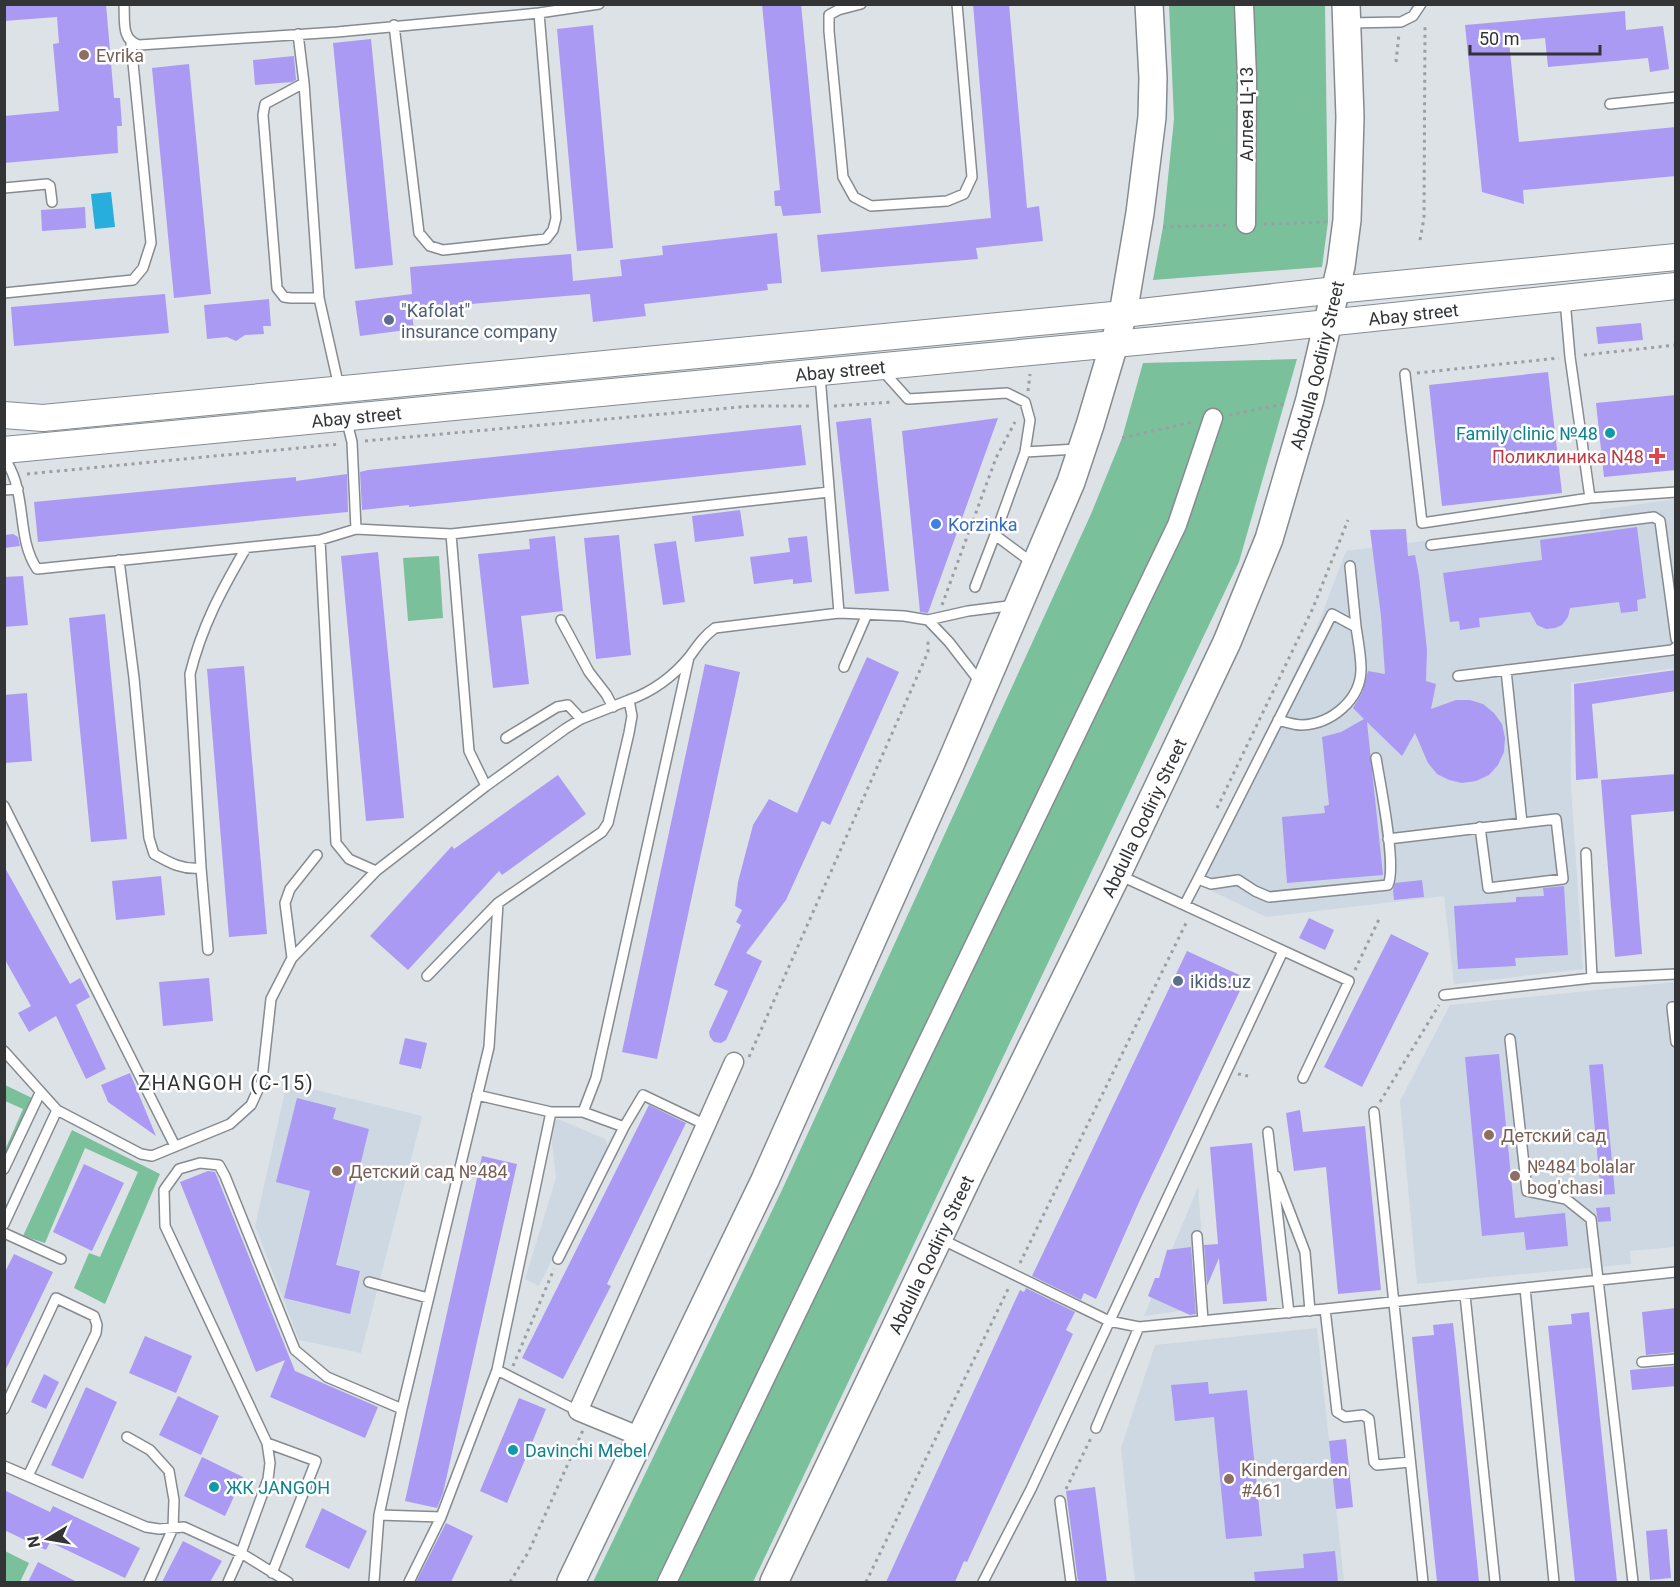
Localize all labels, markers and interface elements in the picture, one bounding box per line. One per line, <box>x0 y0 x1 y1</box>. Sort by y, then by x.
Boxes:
scale bar <box>1470 18 1600 56</box>
text: 50 m <box>1479 28 1519 49</box>
place label: Evrika <box>96 45 144 66</box>
marker: Evrika <box>77 48 91 62</box>
street label: Аллея Ц-13 <box>1236 67 1257 161</box>
street label: Abdulla Qodiriy Street <box>1285 279 1348 452</box>
street label: Abay street <box>1367 299 1460 329</box>
place label: "Kafolat" insurance company <box>401 300 558 342</box>
marker: "Kafolat" insurance company <box>382 313 396 327</box>
street label: Abay street <box>794 355 886 385</box>
street label: Abay street <box>310 402 403 431</box>
place label: Family clinic №48 <box>1456 423 1598 444</box>
marker: Family clinic №48 <box>1603 426 1617 440</box>
place label: Поликлиника N48 <box>1492 446 1644 467</box>
marker: Поликлиника N48 <box>1648 447 1666 465</box>
place label: Korzinka <box>948 514 1018 535</box>
marker: Korzinka <box>929 517 943 531</box>
street label: Abdulla Qodiriy Street <box>1097 735 1190 900</box>
place label: ikids.uz <box>1190 971 1251 992</box>
marker: ikids.uz <box>1171 974 1185 988</box>
district label: ZHANGOH (C-15) <box>138 1071 314 1095</box>
place label: Детский сад <box>1501 1125 1607 1146</box>
marker: Детский сад <box>1482 1128 1496 1142</box>
place label: №484 bolalar bog'chasi <box>1527 1156 1635 1198</box>
place label: Детский сад №484 <box>349 1161 508 1182</box>
marker: Детский сад №484 <box>330 1164 344 1178</box>
marker: №484 bolalar bog'chasi <box>1508 1169 1522 1183</box>
street label: Abdulla Qodiriy Street <box>884 1172 977 1337</box>
place label: Davinchi Mebel <box>525 1440 647 1461</box>
marker: Davinchi Mebel <box>506 1443 520 1457</box>
place label: Kindergarden #461 <box>1241 1459 1348 1501</box>
marker: Kindergarden #461 <box>1222 1472 1236 1486</box>
place label: ЖК JANGOH <box>226 1477 330 1498</box>
marker: ЖК JANGOH <box>207 1480 221 1494</box>
north arrow <box>18 1509 78 1569</box>
text: N <box>23 1534 44 1549</box>

